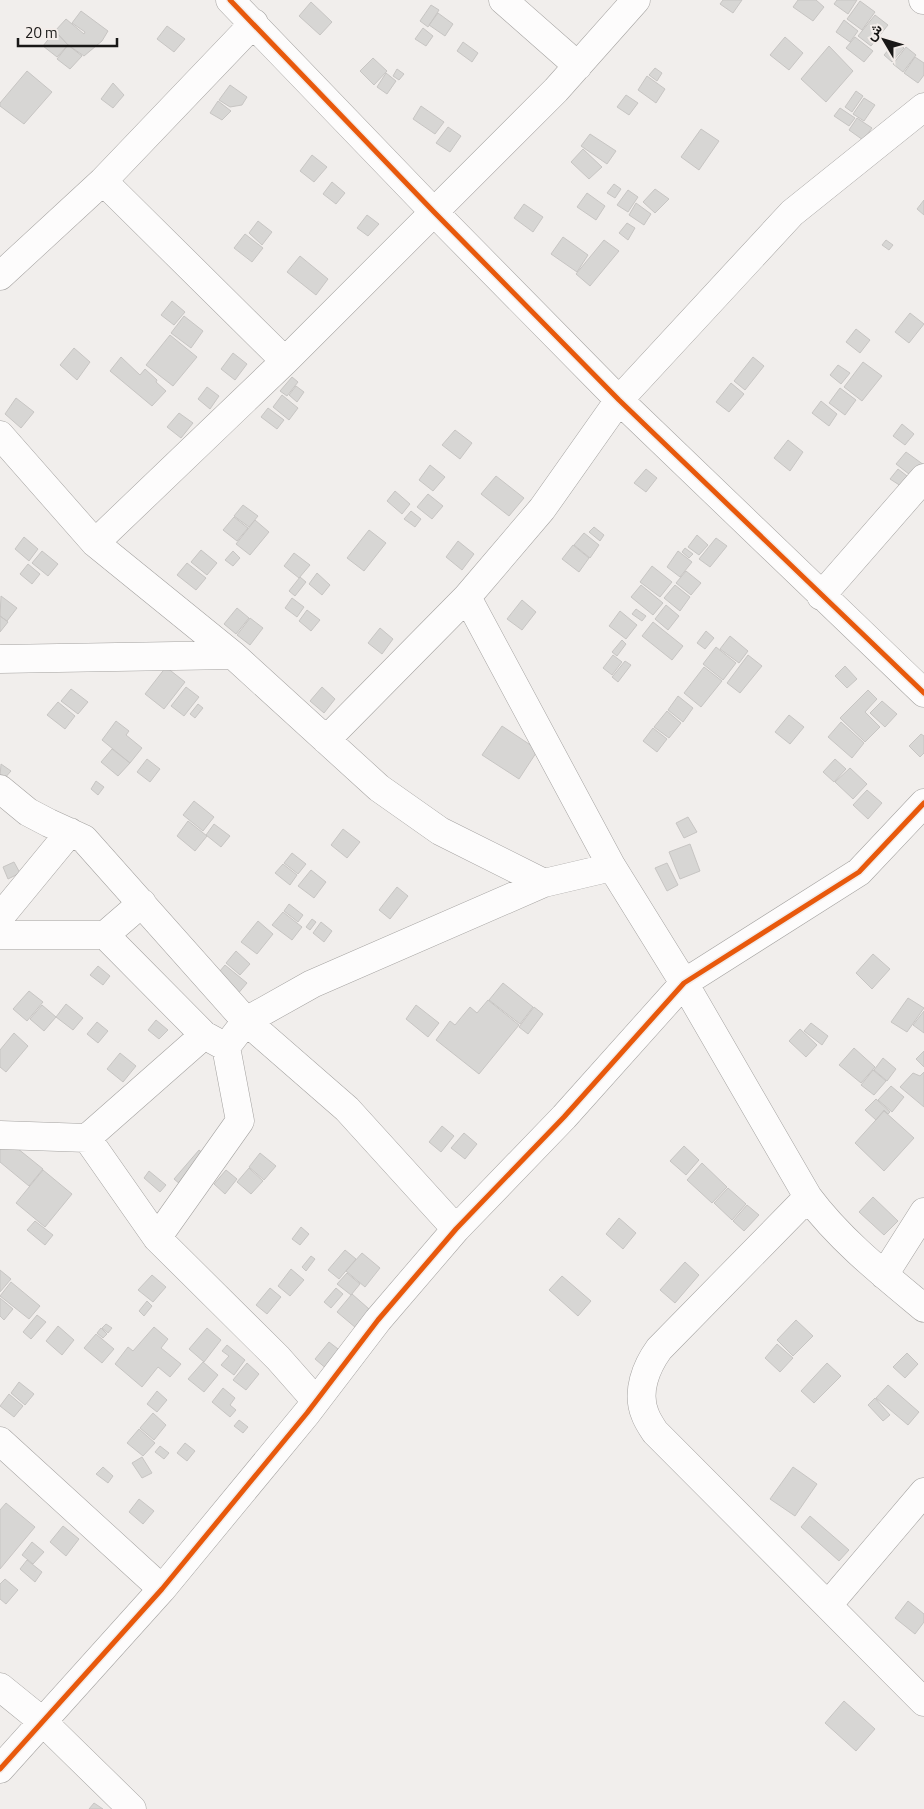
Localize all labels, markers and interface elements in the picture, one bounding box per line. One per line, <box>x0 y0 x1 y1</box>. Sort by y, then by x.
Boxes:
scale bar <box>18 15 116 47</box>
north arrow <box>859 15 909 65</box>
text: ش <box>860 18 887 45</box>
text: 20 m <box>25 21 58 44</box>

